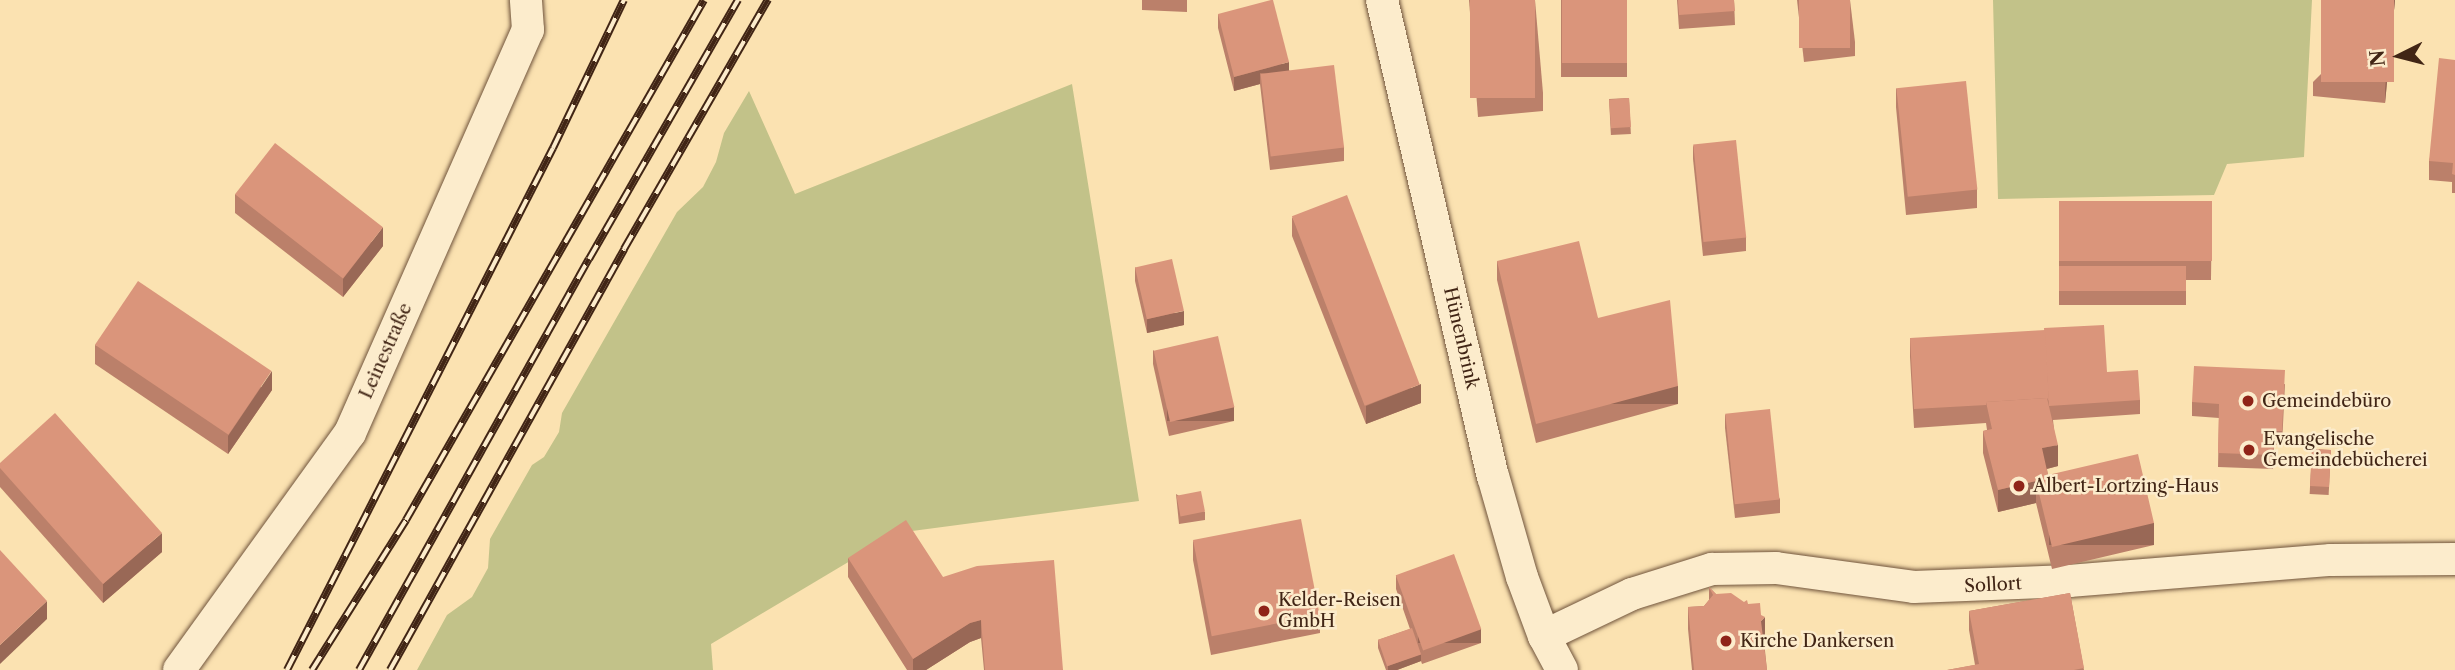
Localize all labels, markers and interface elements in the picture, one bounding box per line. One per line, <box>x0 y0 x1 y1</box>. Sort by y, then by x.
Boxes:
north arrow <box>2364 21 2434 91</box>
text: N <box>2365 49 2390 68</box>
street label: Hünenbrink <box>1439 285 1483 391</box>
street label: Leinestraße <box>355 300 417 402</box>
place label: Gemeindebüro <box>2262 390 2391 412</box>
marker: Gemeindebüro <box>2240 393 2256 409</box>
place label: Evangelische Gemeindebücherei <box>2263 429 2428 472</box>
marker: Evangelische Gemeindebücherei <box>2241 442 2257 458</box>
place label: Albert-Lortzing-Haus <box>2033 475 2219 497</box>
marker: Albert-Lortzing-Haus <box>2011 478 2027 494</box>
street label: Sollort <box>1964 573 2022 597</box>
place label: Kelder-Reisen GmbH <box>1278 590 1401 632</box>
marker: Kelder-Reisen GmbH <box>1256 603 1272 619</box>
place label: Kirche Dankersen <box>1740 630 1894 652</box>
marker: Kirche Dankersen <box>1718 633 1734 649</box>

